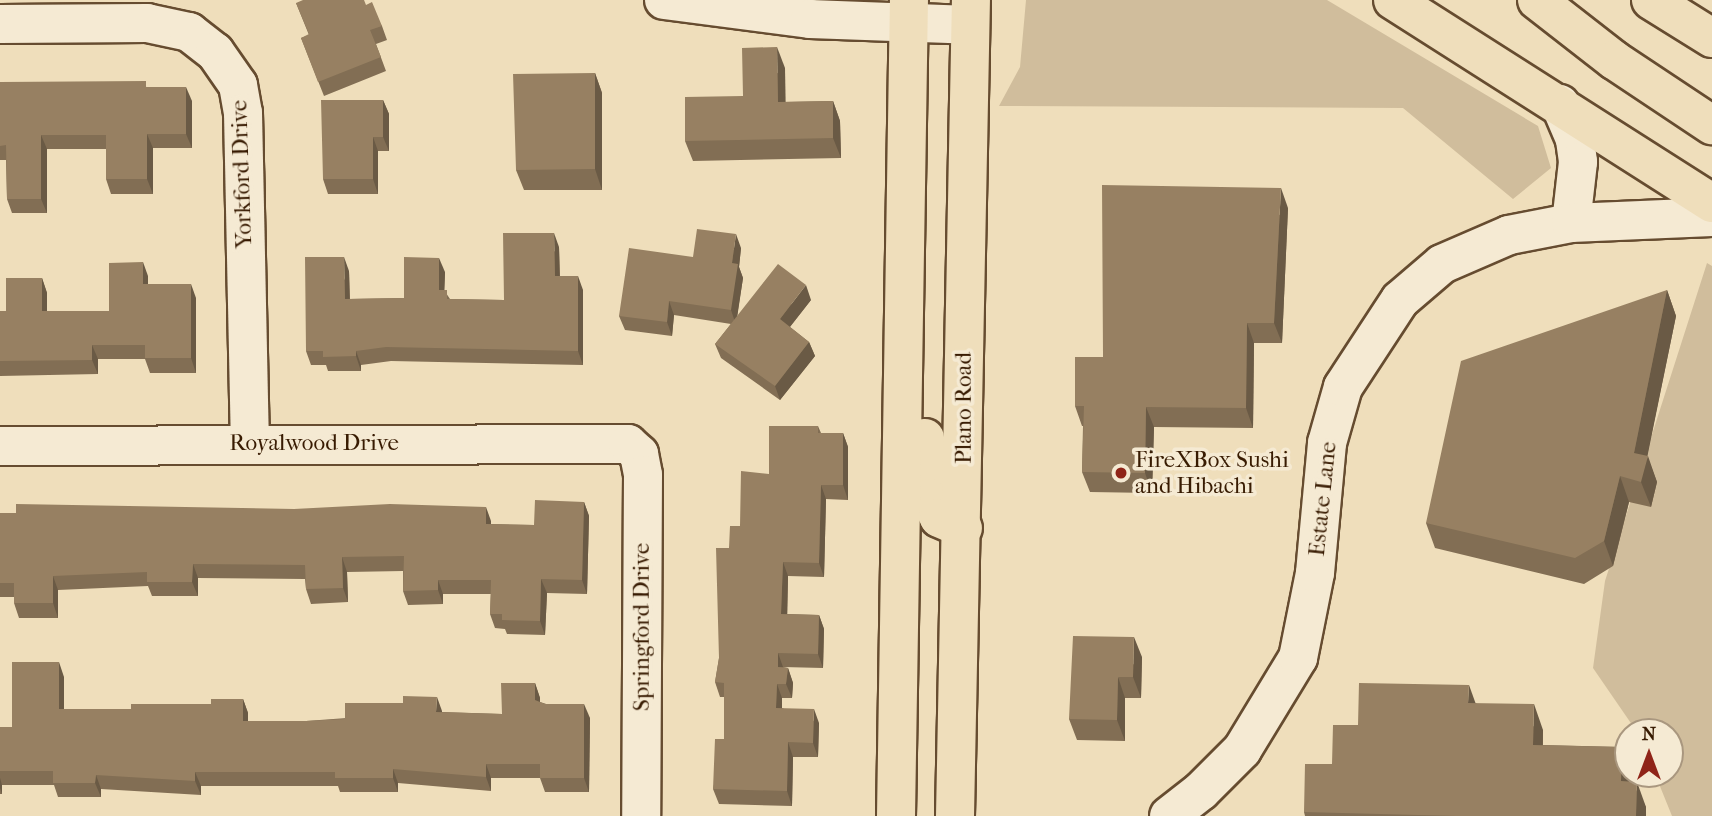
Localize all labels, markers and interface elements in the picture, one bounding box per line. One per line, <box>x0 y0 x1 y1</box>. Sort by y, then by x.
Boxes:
street label: Yorkford Drive <box>226 99 258 249</box>
street label: Plano Road <box>950 352 978 464</box>
street label: Royalwood Drive <box>229 429 399 457</box>
street label: Estate Lane <box>1303 440 1343 558</box>
place label: FireXBox Sushi and Hibachi <box>1135 446 1289 500</box>
marker: FireXBox Sushi and Hibachi <box>1113 465 1129 481</box>
street label: Springford Drive <box>628 543 656 711</box>
north arrow <box>1614 718 1684 788</box>
text: N <box>1642 723 1656 745</box>

